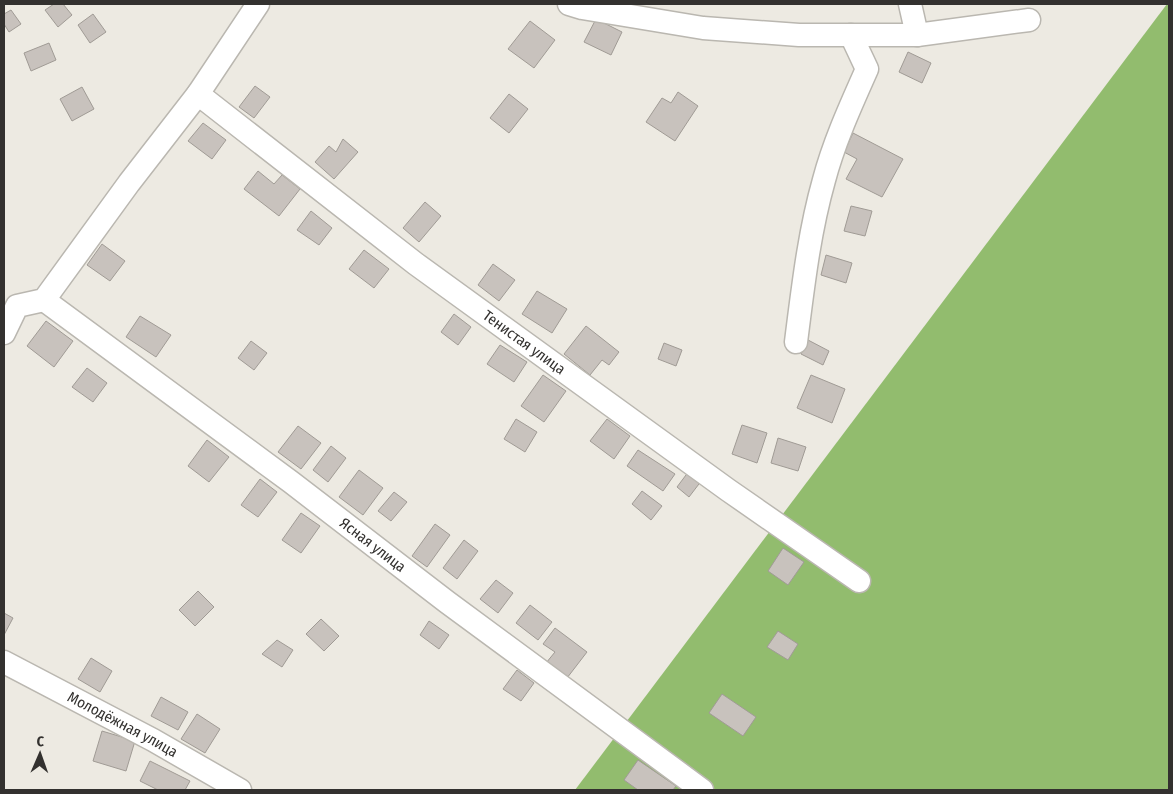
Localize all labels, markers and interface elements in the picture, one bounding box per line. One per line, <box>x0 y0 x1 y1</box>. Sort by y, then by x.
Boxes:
street label: Тенистая улица <box>479 306 569 378</box>
street label: Ясная улица <box>336 514 409 576</box>
street label: Молодёжная улица <box>64 688 181 761</box>
north arrow <box>15 729 65 779</box>
text: С <box>36 733 45 750</box>

